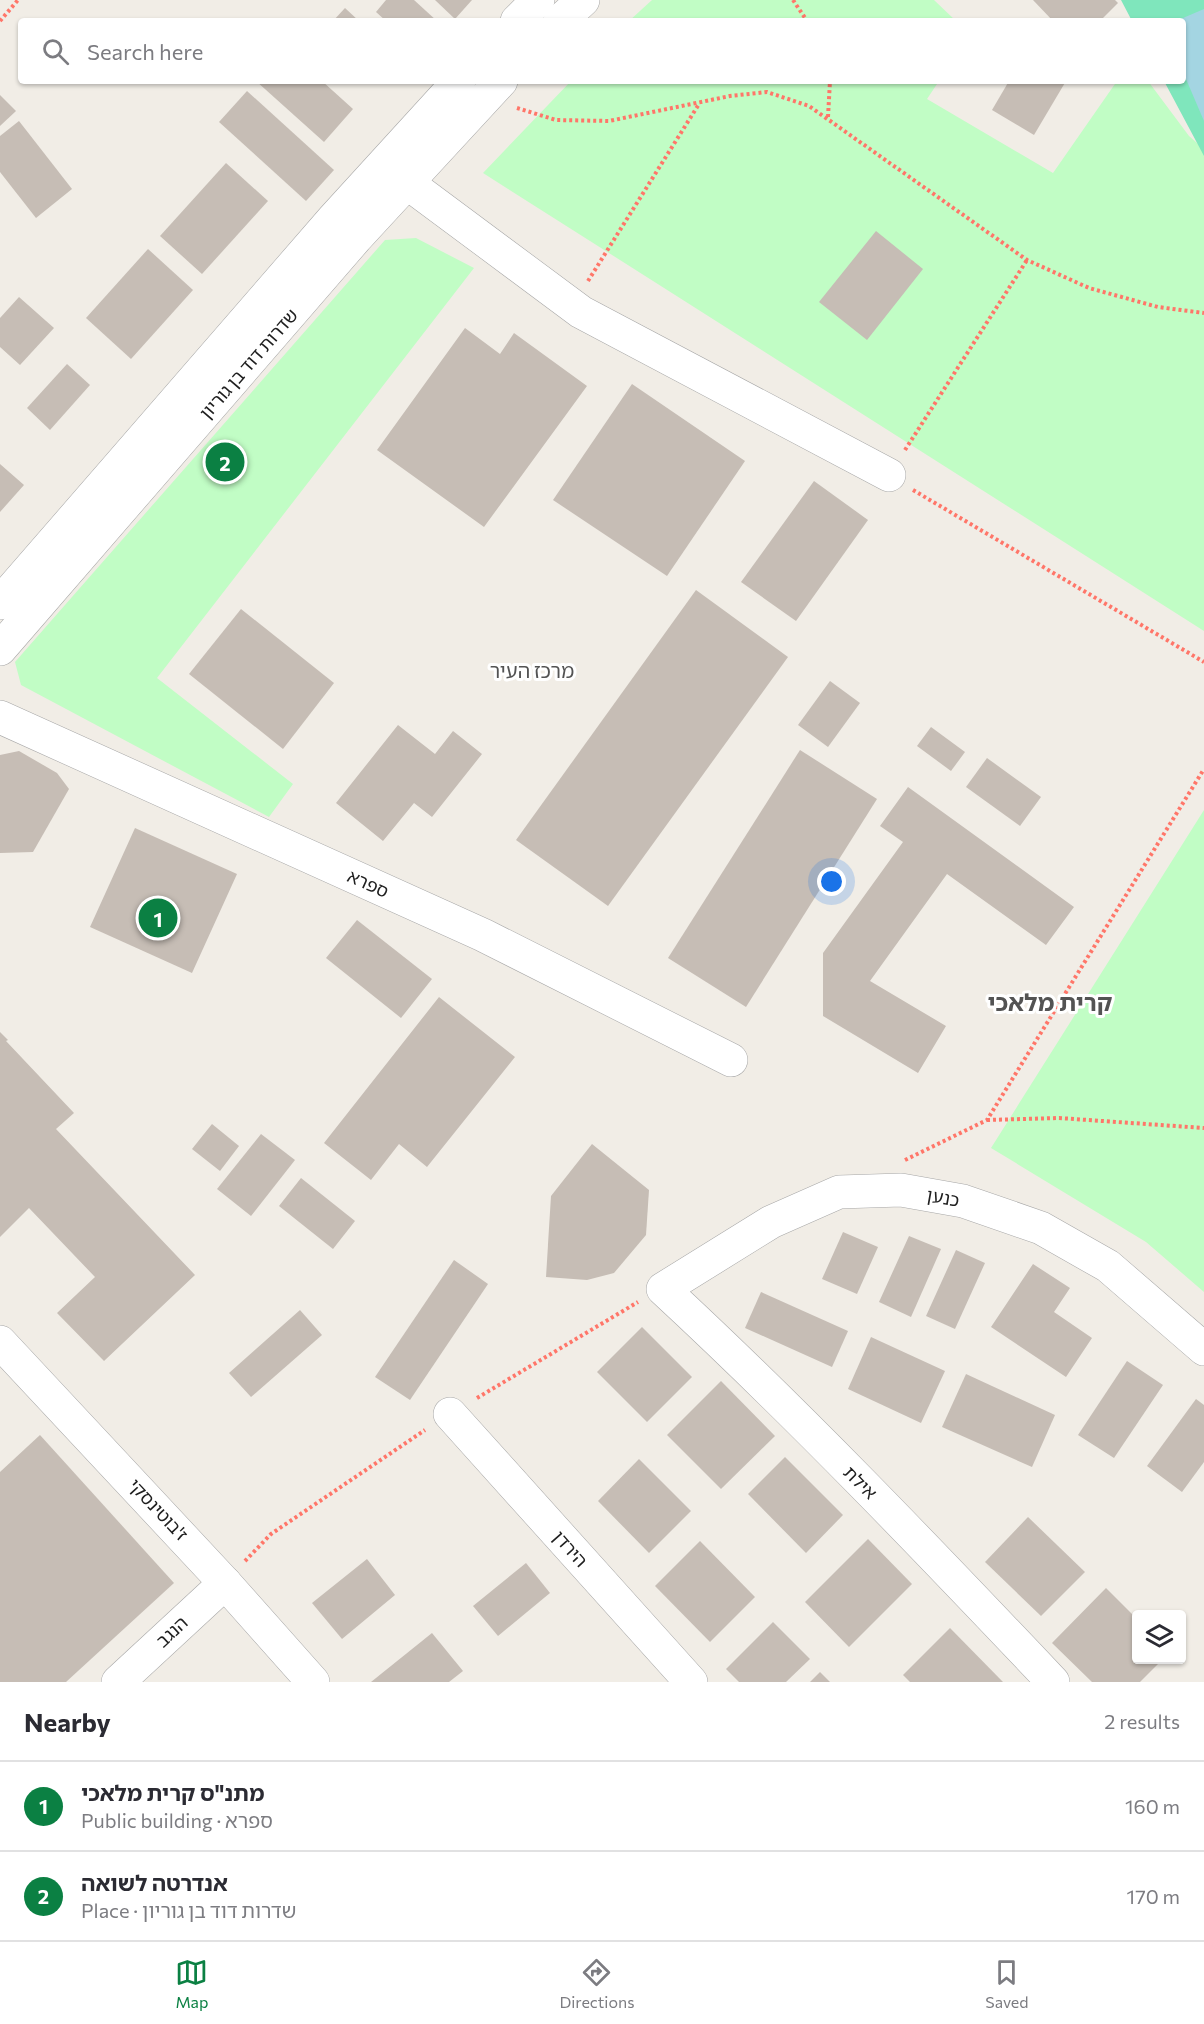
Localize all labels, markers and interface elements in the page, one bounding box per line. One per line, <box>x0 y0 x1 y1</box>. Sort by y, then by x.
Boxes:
search box <box>18 18 1186 84</box>
icon: search <box>39 35 72 68</box>
text: Search here <box>87 38 203 65</box>
street label: שדרות דוד בן גוריון <box>194 304 302 423</box>
pin: 2 <box>206 440 244 484</box>
district label: מרכז העיר <box>490 658 574 682</box>
street label: ספרא <box>344 864 393 902</box>
your location <box>817 867 846 896</box>
pin: 1 <box>138 896 178 940</box>
district label: קרית מלאכי <box>988 987 1113 1016</box>
street label: כנען <box>925 1183 961 1211</box>
street label: אילת <box>840 1461 882 1503</box>
street label: ז'בוטינסקי <box>125 1474 193 1545</box>
street label: הירדן <box>549 1526 593 1571</box>
map controls <box>1132 1610 1186 1664</box>
button: layers <box>1132 1610 1186 1664</box>
street label: הנגב <box>151 1611 192 1651</box>
text: Nearby <box>24 1706 111 1737</box>
text: 2 results <box>1104 1709 1180 1733</box>
text: מתנ"ס קרית מלאכי <box>81 1779 264 1806</box>
text: 1 <box>39 1794 48 1818</box>
text: 160 m <box>1125 1794 1180 1818</box>
text: Public building · ספרא <box>81 1808 273 1832</box>
text: אנדרטה לשואה <box>81 1869 228 1896</box>
text: 2 <box>38 1884 49 1908</box>
text: 170 m <box>1127 1884 1180 1908</box>
text: Place · שדרות דוד בן גוריון <box>81 1898 296 1922</box>
tab: Map <box>175 1956 208 2011</box>
tab: Directions <box>559 1956 634 2011</box>
tab: Saved <box>985 1956 1029 2011</box>

